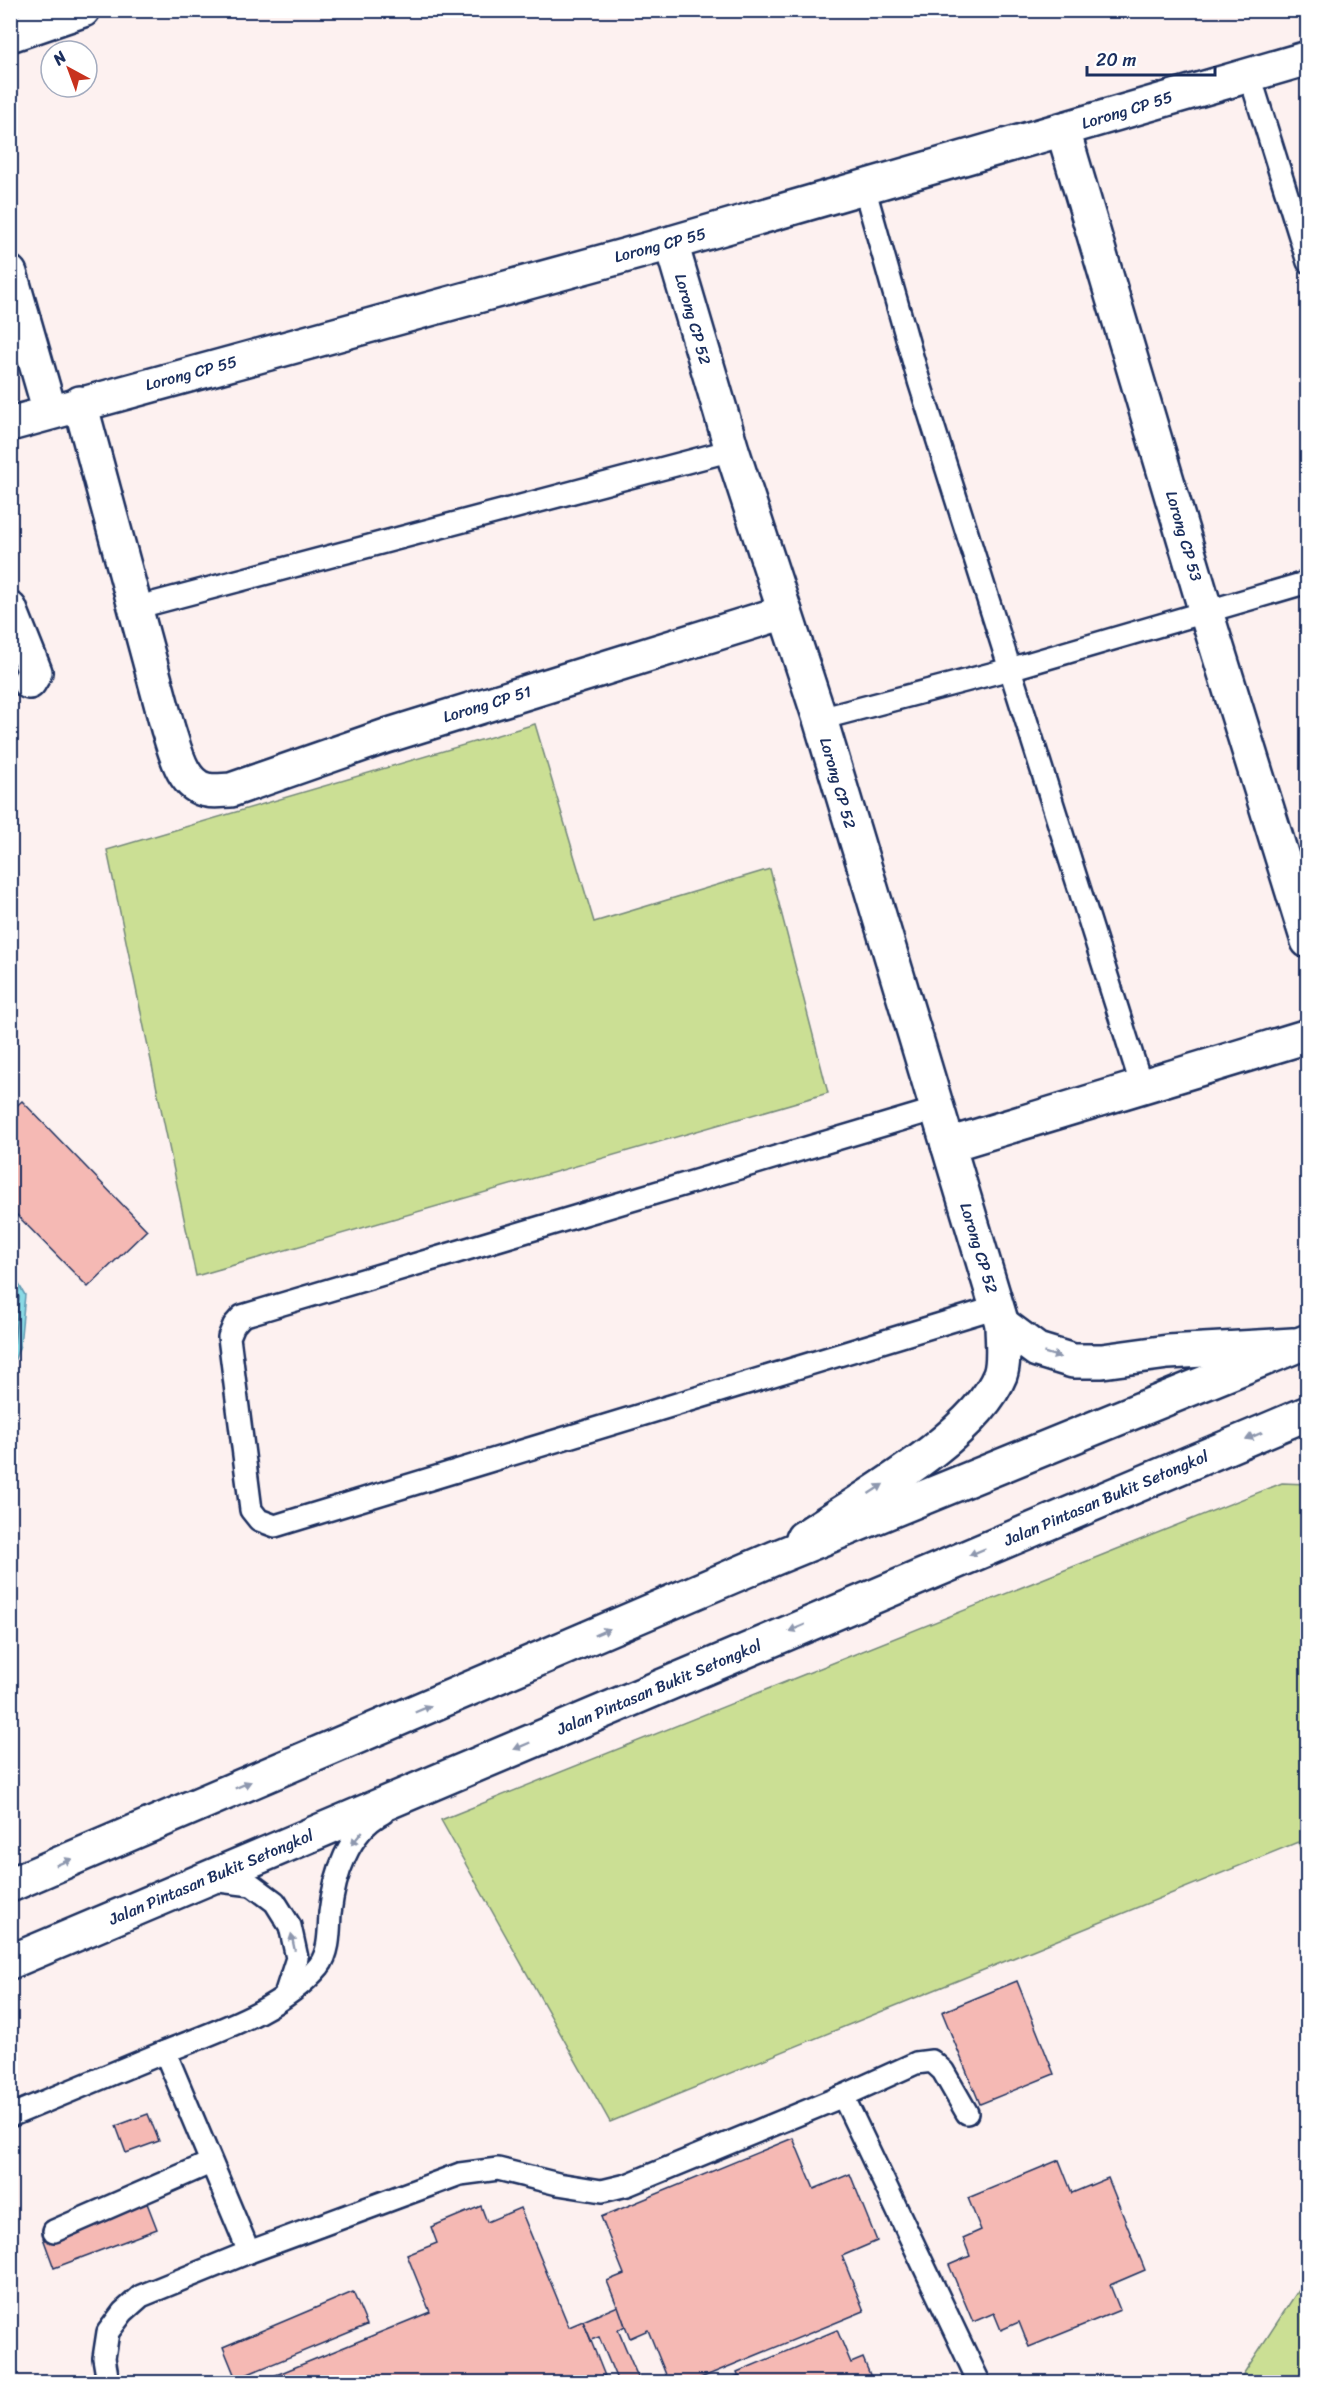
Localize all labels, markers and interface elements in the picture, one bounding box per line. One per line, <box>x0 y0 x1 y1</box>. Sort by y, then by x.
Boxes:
north arrow <box>39 39 99 99</box>
scale bar <box>1087 39 1214 77</box>
text: N <box>45 43 74 73</box>
text: 20 m <box>1096 44 1136 76</box>
street label: Lorong CP 55 <box>1078 82 1176 138</box>
street label: Lorong CP 55 <box>611 219 709 271</box>
street label: Lorong CP 52 <box>666 270 720 368</box>
street label: Lorong CP 55 <box>142 347 240 399</box>
street label: Lorong CP 53 <box>1157 487 1211 585</box>
street label: Lorong CP 51 <box>439 677 535 731</box>
street label: Lorong CP 52 <box>811 734 865 832</box>
street label: Lorong CP 52 <box>951 1199 1007 1297</box>
one-way arrow <box>1043 1351 1061 1360</box>
one-way arrow <box>1244 1431 1262 1441</box>
street label: Jalan Pintasan Bukit Setongkol <box>998 1442 1213 1555</box>
one-way arrow <box>867 1484 884 1495</box>
one-way arrow <box>968 1548 986 1557</box>
one-way arrow <box>788 1623 806 1633</box>
one-way arrow <box>593 1627 611 1636</box>
street label: Jalan Pintasan Bukit Setongkol <box>551 1631 766 1744</box>
one-way arrow <box>414 1704 431 1713</box>
one-way arrow <box>512 1741 530 1751</box>
one-way arrow <box>235 1780 253 1790</box>
street label: Jalan Pintasan Bukit Setongkol <box>103 1821 318 1934</box>
one-way arrow <box>351 1830 364 1845</box>
one-way arrow <box>56 1857 74 1867</box>
one-way arrow <box>288 1932 297 1951</box>

